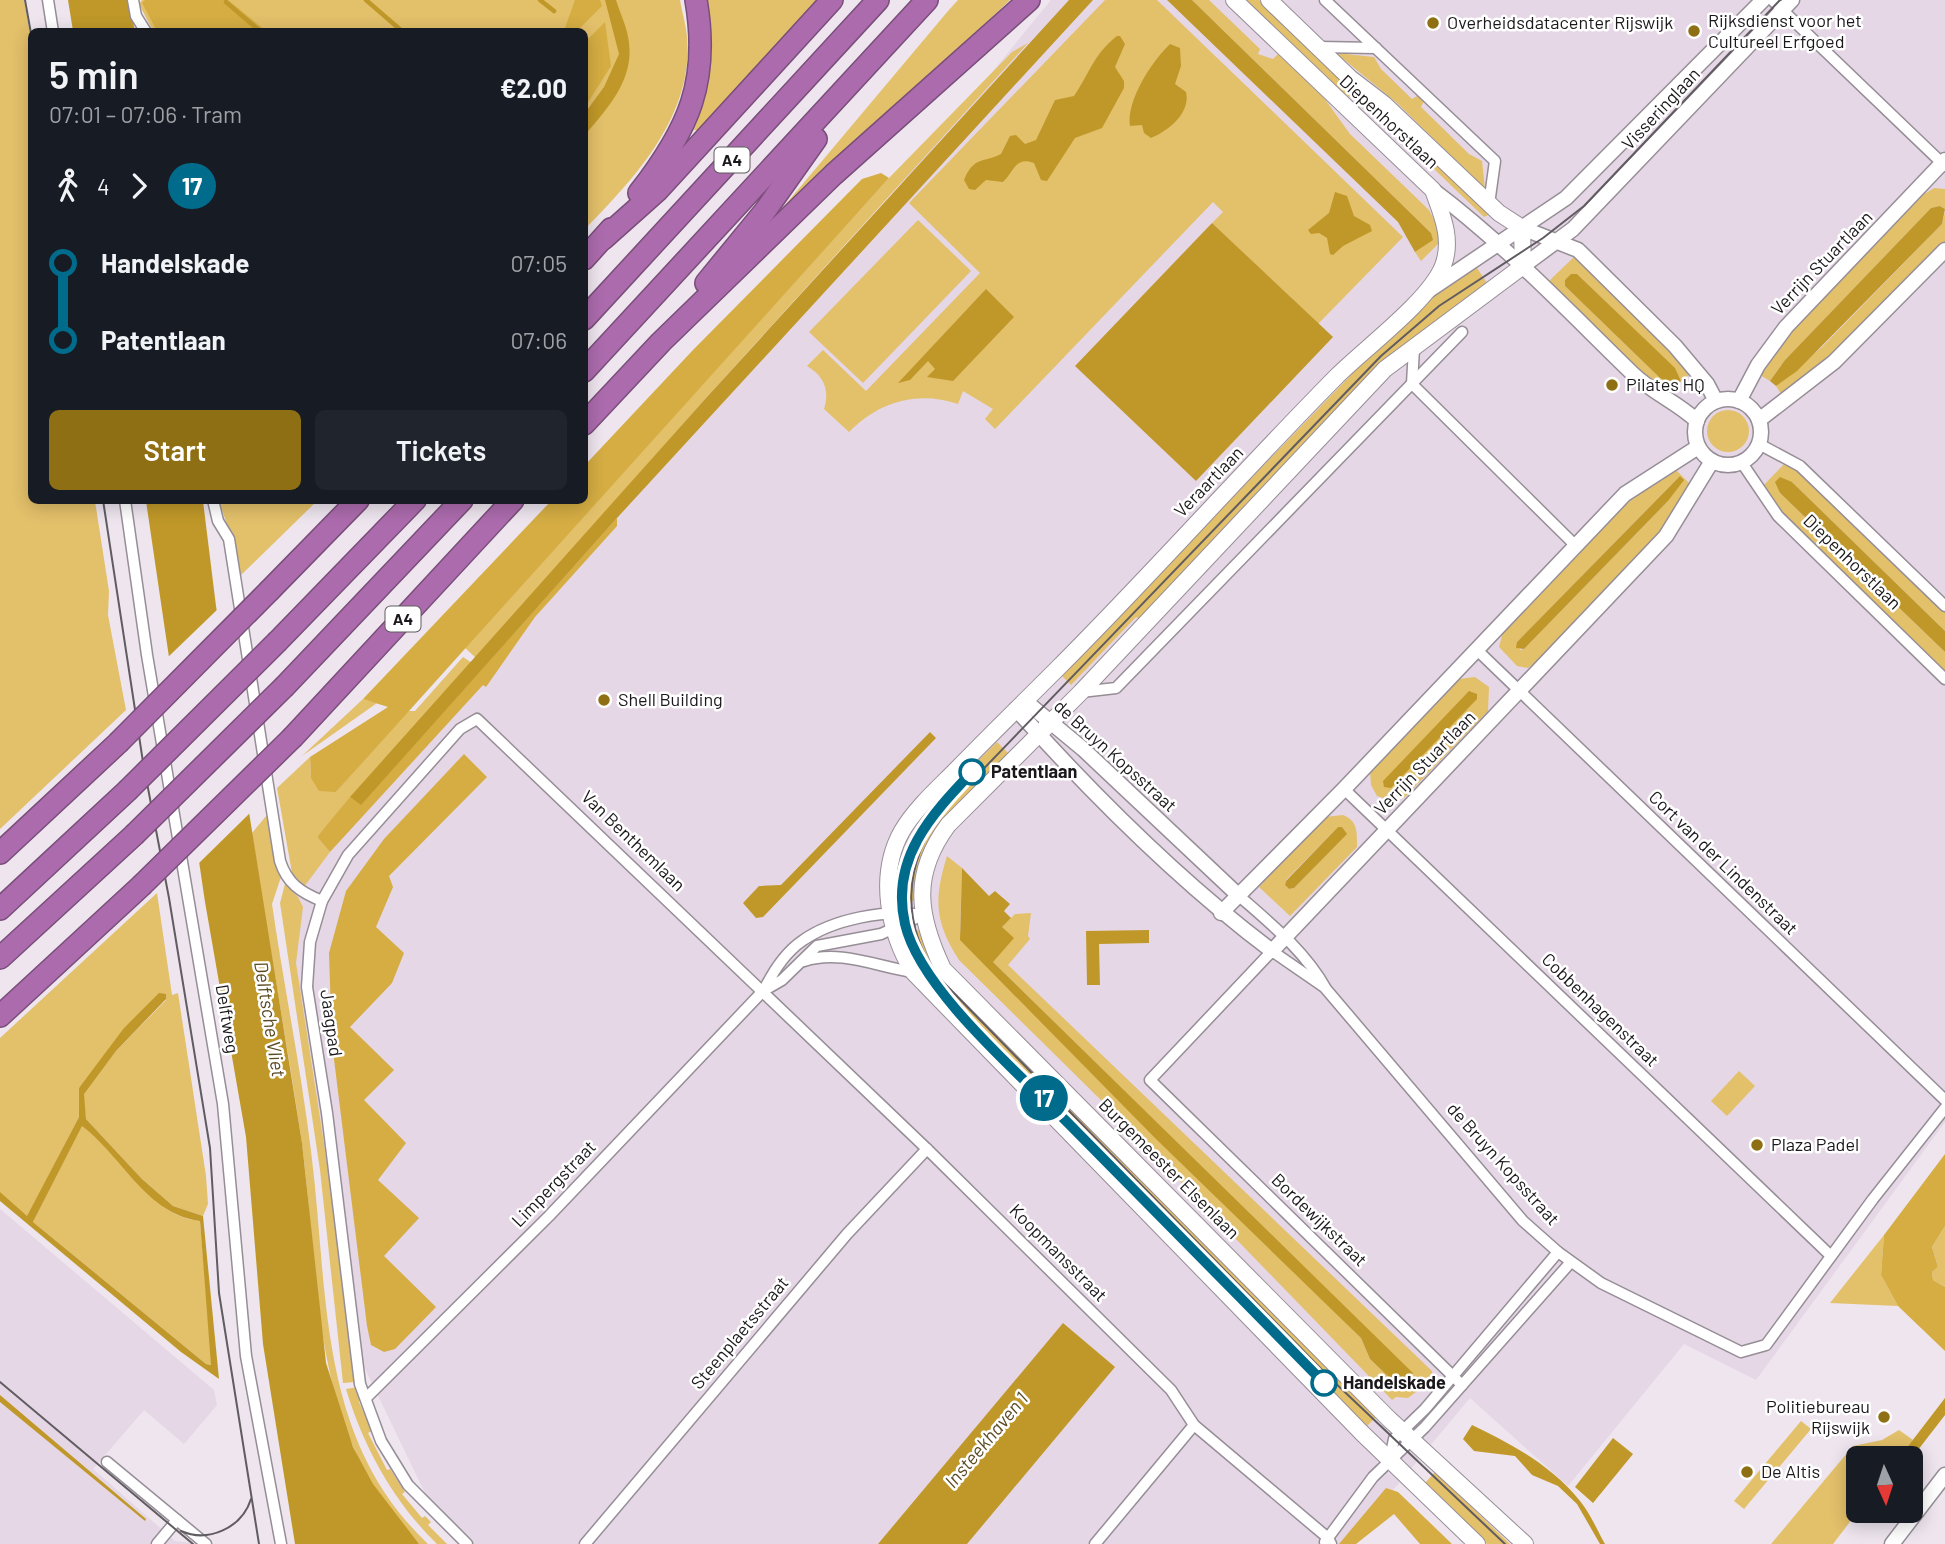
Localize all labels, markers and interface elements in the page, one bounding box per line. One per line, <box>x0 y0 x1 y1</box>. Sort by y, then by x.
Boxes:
place label: Rijksdienst voor het Cultureel Erfgoed <box>1708 9 1862 52</box>
place label: Overheidsdatacenter Rijswijk <box>1447 11 1673 33</box>
marker: Overheidsdatacenter Rijswijk <box>1425 15 1441 31</box>
marker: Rijksdienst voor het Cultureel Erfgoed <box>1686 23 1702 39</box>
text: 5 min <box>49 51 139 97</box>
street label: Visseringlaan <box>1617 63 1704 154</box>
street label: Diepenhorstlaan <box>1335 70 1444 173</box>
text: €2.00 <box>500 72 567 103</box>
text: 07:01 – 07:06 · Tram <box>49 100 242 128</box>
road number: A4 <box>714 148 750 172</box>
icon: walk <box>49 167 87 205</box>
icon: forward <box>120 167 158 205</box>
text: 17 <box>182 171 202 200</box>
text: 4 <box>97 172 110 200</box>
street label: Verrijn Stuartlaan <box>1766 206 1877 319</box>
text: Handelskade <box>101 247 249 278</box>
text: 07:05 <box>511 249 567 277</box>
text: Patentlaan <box>101 324 226 355</box>
text: 07:06 <box>510 326 567 354</box>
place label: Pilates HQ <box>1626 373 1705 395</box>
marker: Pilates HQ <box>1604 377 1620 393</box>
button: Start <box>49 410 301 490</box>
button: Tickets <box>315 410 567 490</box>
street label: Veraartlaan <box>1169 441 1247 521</box>
street label: Diepenhorstlaan <box>1799 509 1906 614</box>
road number: A4 <box>386 606 420 632</box>
place label: Shell Building <box>618 688 723 710</box>
marker: Shell Building <box>596 692 612 708</box>
street label: de Bruyn Kopsstraat <box>1050 694 1182 816</box>
street label: Verrijn Stuartlaan <box>1369 706 1480 819</box>
marker: Patentlaan <box>959 759 985 785</box>
place label: Patentlaan <box>991 760 1077 782</box>
street label: Van Benthemlaan <box>577 785 690 895</box>
street label: Cort van der Lindenstraat <box>1645 786 1803 939</box>
street label: Cobbenhagenstraat <box>1538 948 1664 1071</box>
water label: Delftsche Vliet <box>250 959 291 1079</box>
street label: Delftweg <box>212 983 244 1055</box>
street label: Jaagpad <box>316 988 348 1058</box>
line badge: 17 <box>1012 1075 1076 1121</box>
text: 17 <box>1034 1083 1054 1112</box>
street label: Burgemeester Elsenlaan <box>1095 1093 1245 1243</box>
street label: de Bruyn Kopsstraat <box>1443 1097 1565 1229</box>
place label: Plaza Padel <box>1771 1133 1859 1155</box>
street label: Limpergstraat <box>507 1136 600 1231</box>
marker: Plaza Padel <box>1749 1137 1765 1153</box>
street label: Bordewijkstraat <box>1267 1168 1372 1270</box>
street label: Koopmansstraat <box>1005 1199 1112 1306</box>
street label: Steenplaetsstraat <box>686 1272 793 1393</box>
marker: Handelskade <box>1311 1370 1337 1396</box>
place label: Handelskade <box>1343 1371 1446 1393</box>
water label: Insteekhaven 1 <box>939 1387 1032 1492</box>
place label: Politiebureau Rijswijk <box>1766 1395 1870 1438</box>
marker: Politiebureau Rijswijk <box>1876 1409 1892 1425</box>
north arrow <box>1846 1446 1923 1522</box>
map controls <box>1846 1446 1923 1523</box>
place label: De Altis <box>1761 1460 1820 1482</box>
marker: De Altis <box>1739 1464 1755 1480</box>

